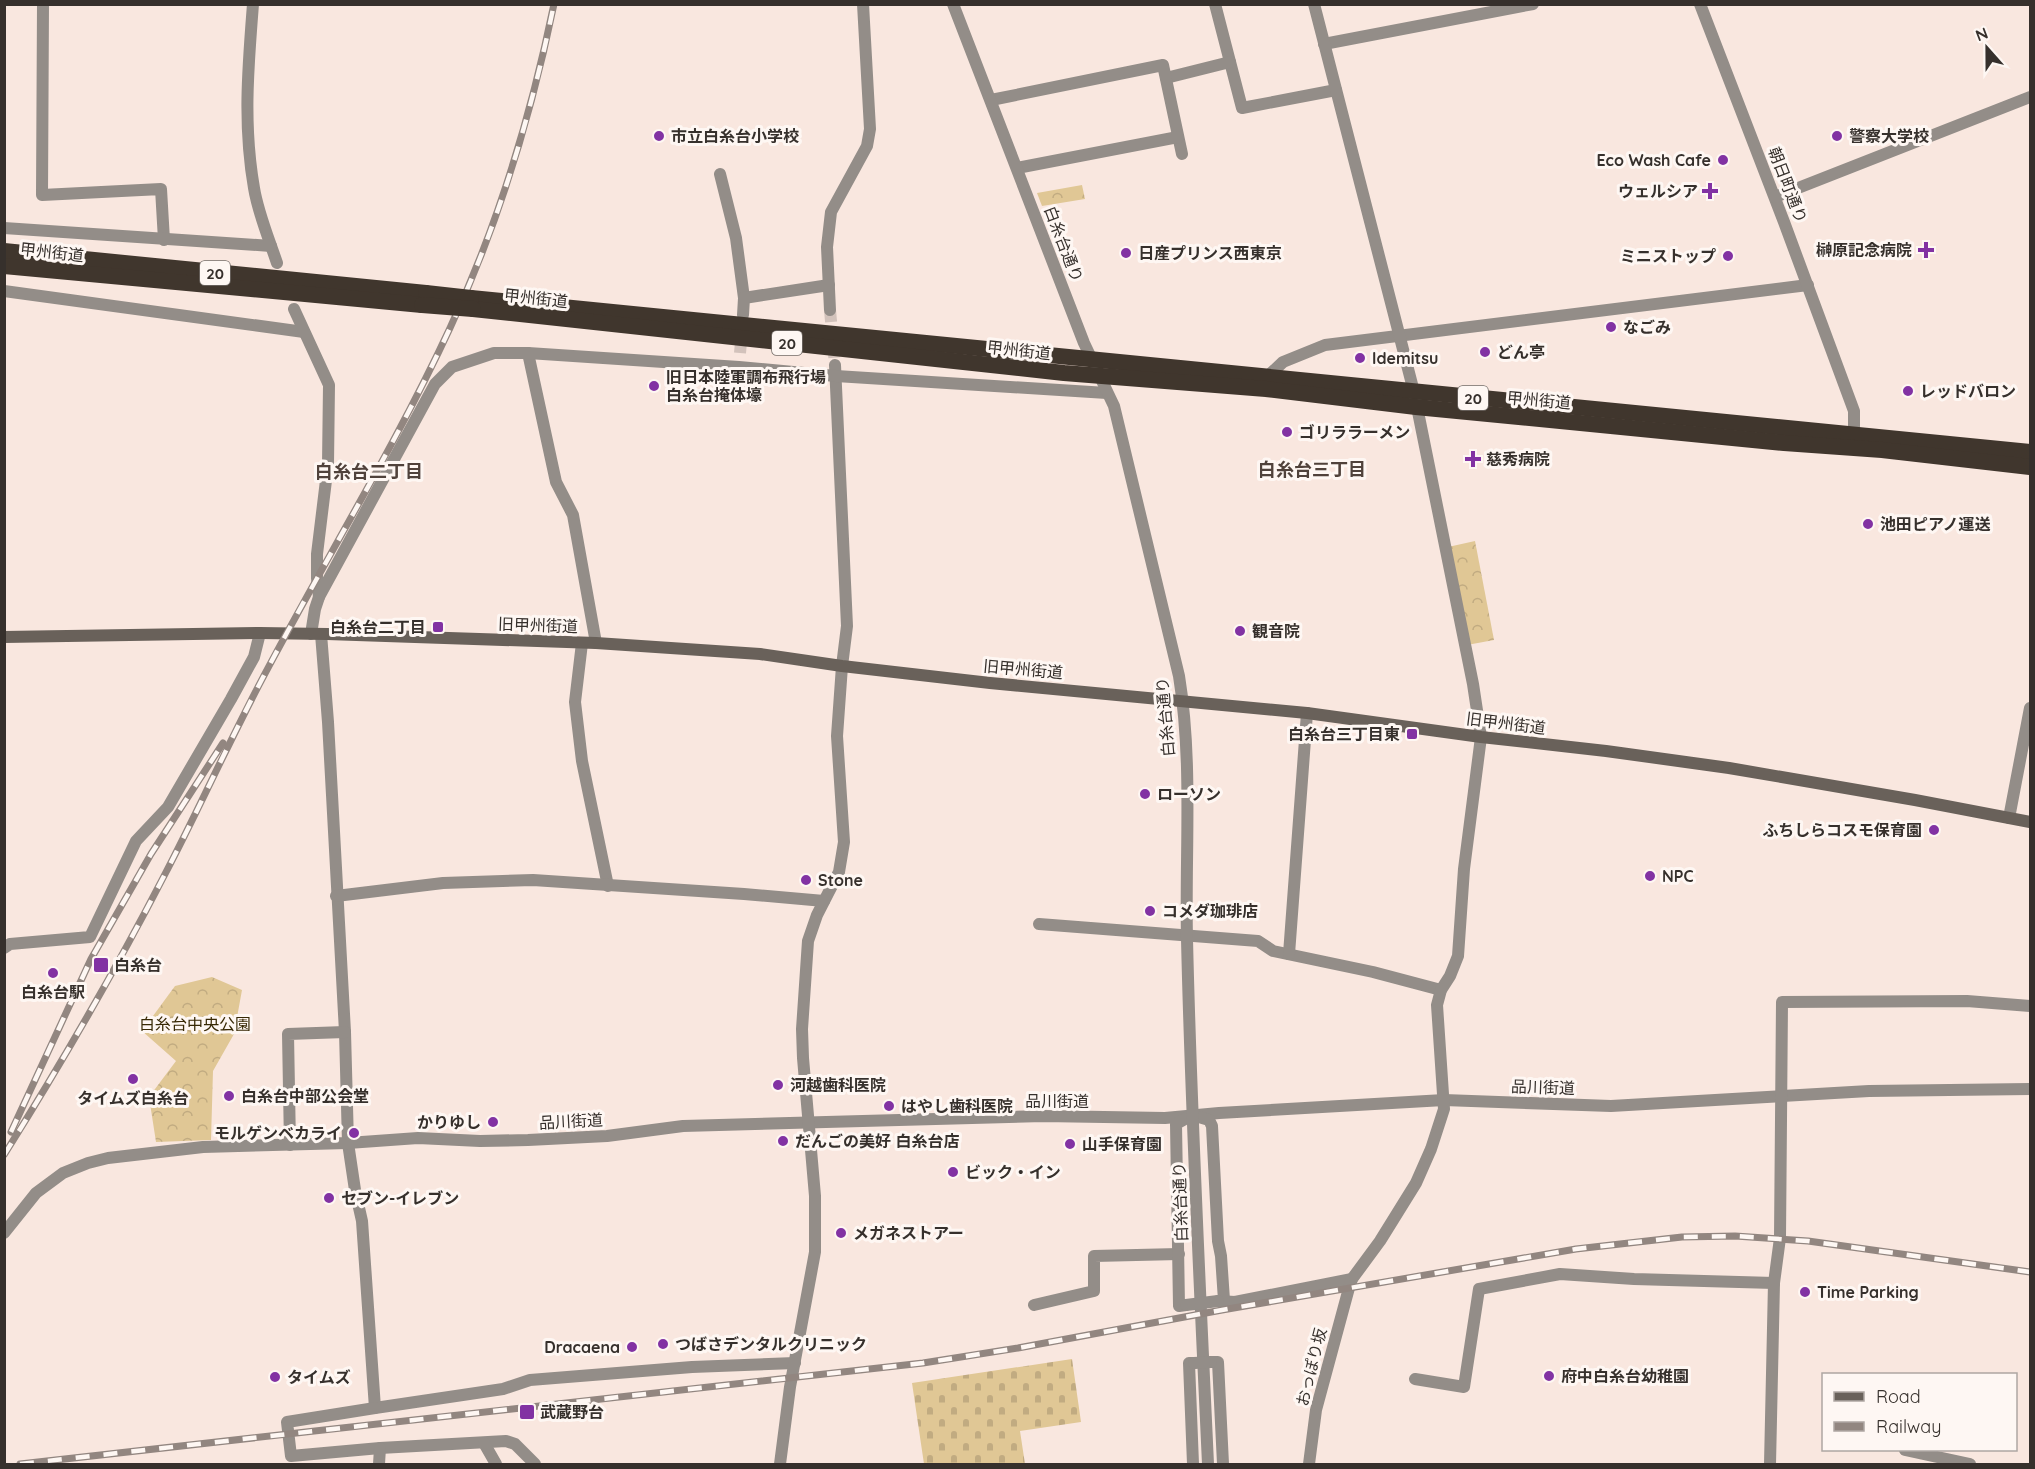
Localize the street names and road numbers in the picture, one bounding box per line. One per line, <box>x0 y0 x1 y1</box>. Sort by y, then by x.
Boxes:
street label: 朝日町通り <box>1764 144 1812 226</box>
street label: 白糸台通り <box>1040 203 1088 285</box>
street label: 甲州街道 <box>19 239 85 265</box>
road number: 20 <box>200 261 230 285</box>
street label: 甲州街道 <box>503 285 569 311</box>
road number: 20 <box>772 331 802 355</box>
street label: 甲州街道 <box>986 337 1052 363</box>
road number: 20 <box>1458 386 1488 410</box>
street label: 甲州街道 <box>1506 387 1572 413</box>
street label: 旧甲州街道 <box>498 614 578 636</box>
street label: 旧甲州街道 <box>982 656 1064 682</box>
street label: 白糸台通り <box>1152 676 1178 758</box>
street label: 旧甲州街道 <box>1465 708 1547 738</box>
street label: 品川街道 <box>1511 1076 1575 1098</box>
street label: 品川街道 <box>1025 1091 1089 1111</box>
street label: 品川街道 <box>539 1109 603 1133</box>
street label: 白糸台通り <box>1169 1162 1191 1242</box>
street label: おっぽり坂 <box>1292 1326 1330 1408</box>

